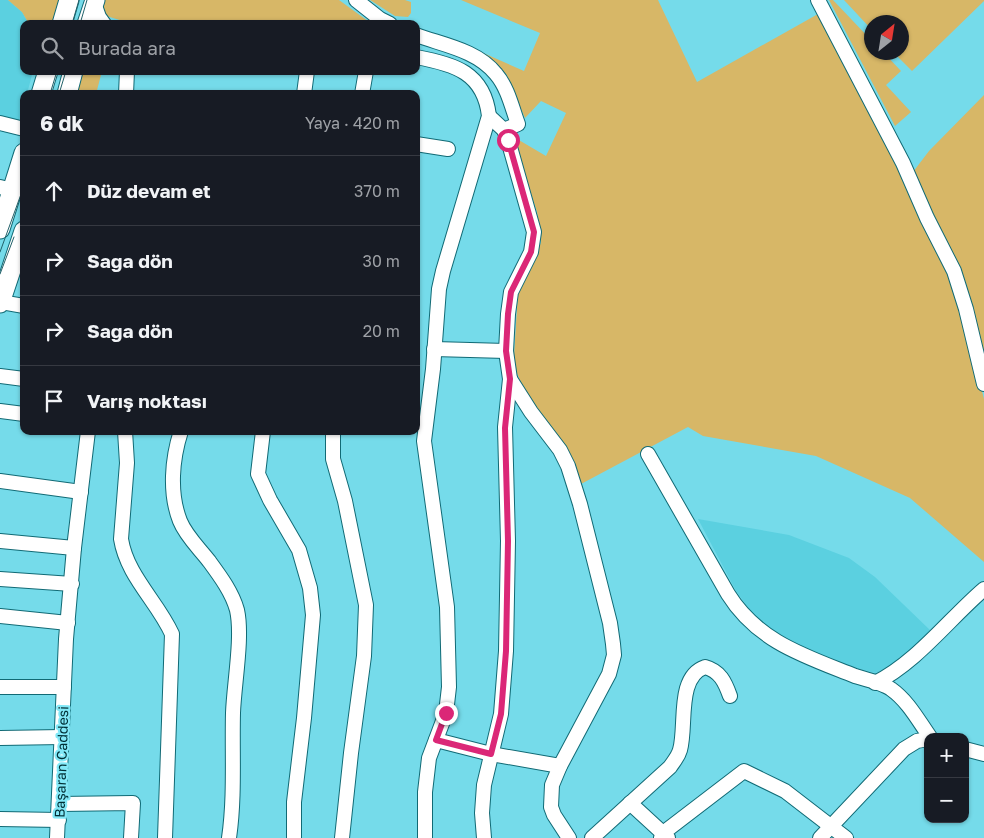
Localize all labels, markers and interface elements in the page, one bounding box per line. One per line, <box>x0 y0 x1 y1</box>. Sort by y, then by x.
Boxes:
north arrow <box>864 15 909 60</box>
search box <box>20 20 420 75</box>
icon: search <box>38 34 66 62</box>
text: Burada ara <box>78 36 176 59</box>
text: 6 dk <box>40 110 84 136</box>
text: Yaya · 420 m <box>305 113 400 133</box>
route start <box>497 129 520 152</box>
icon: ahead <box>40 177 68 205</box>
text: Düz devam et <box>87 179 211 202</box>
text: 370 m <box>354 181 400 201</box>
icon: right <box>40 247 68 275</box>
text: Sağa dön <box>87 249 173 272</box>
text: 30 m <box>363 251 400 271</box>
icon: right <box>40 317 68 345</box>
text: Sağa dön <box>87 319 173 342</box>
text: 20 m <box>363 321 400 341</box>
icon: arrive <box>40 387 68 415</box>
text: Varış noktası <box>87 389 207 412</box>
route end <box>435 702 458 725</box>
street label: Başaran Caddesi <box>51 706 71 818</box>
map controls <box>924 733 969 823</box>
button: + <box>924 733 969 778</box>
button: − <box>924 778 969 823</box>

